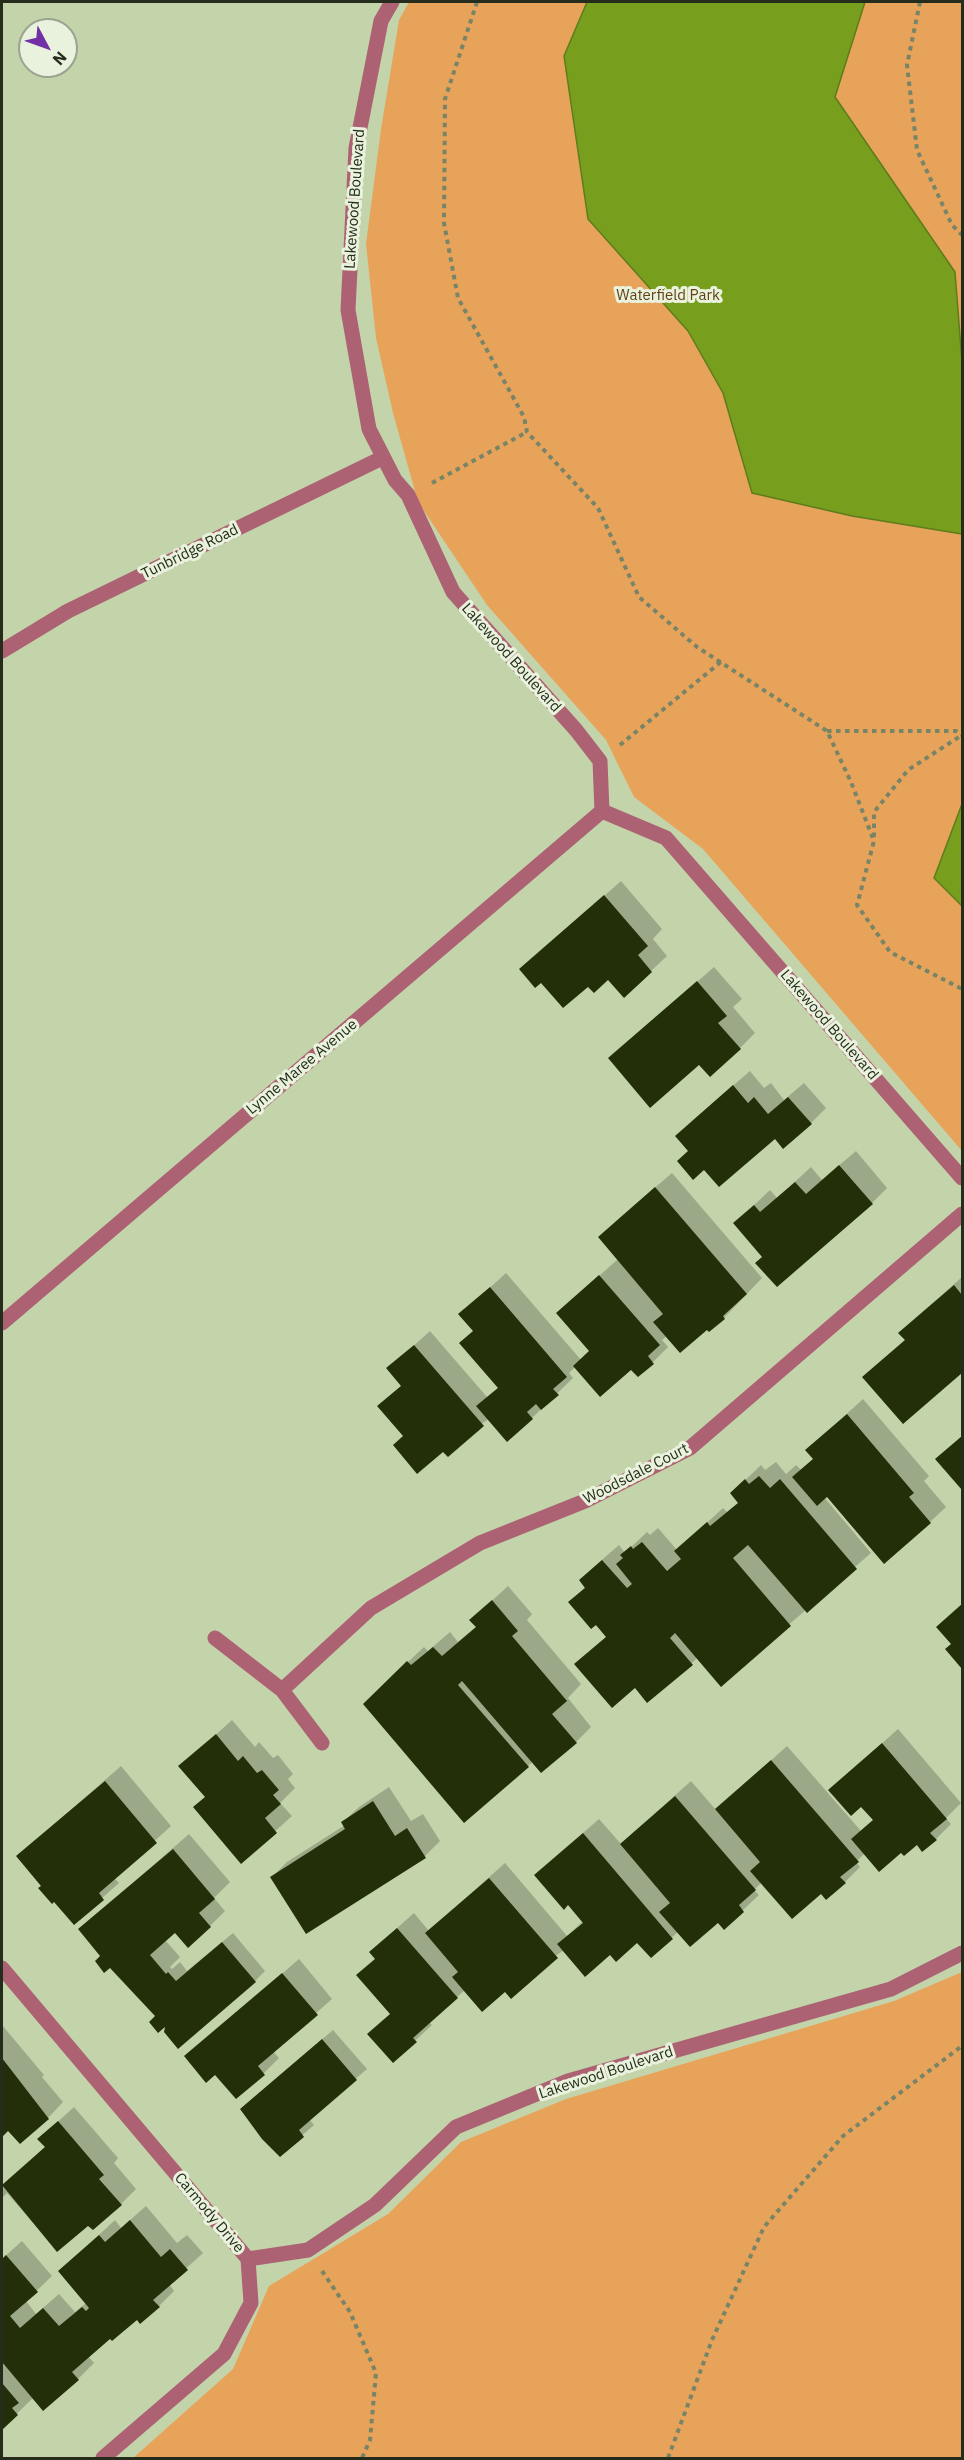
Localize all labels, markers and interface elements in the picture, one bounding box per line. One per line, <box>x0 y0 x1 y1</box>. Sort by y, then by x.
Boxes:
north arrow <box>18 18 78 78</box>
text: N <box>49 48 71 69</box>
street label: Lakewood Boulevard <box>341 129 369 269</box>
park label: Waterfield Park <box>616 287 720 305</box>
street label: Tunbridge Road <box>139 521 241 583</box>
street label: Lakewood Boulevard <box>457 600 565 716</box>
street label: Lakewood Boulevard <box>776 966 882 1084</box>
street label: Lynne Maree Avenue <box>243 1015 361 1119</box>
street label: Woodsdale Court <box>580 1440 692 1508</box>
street label: Lakewood Boulevard <box>537 2043 675 2103</box>
street label: Carmody Drive <box>170 2169 248 2257</box>

